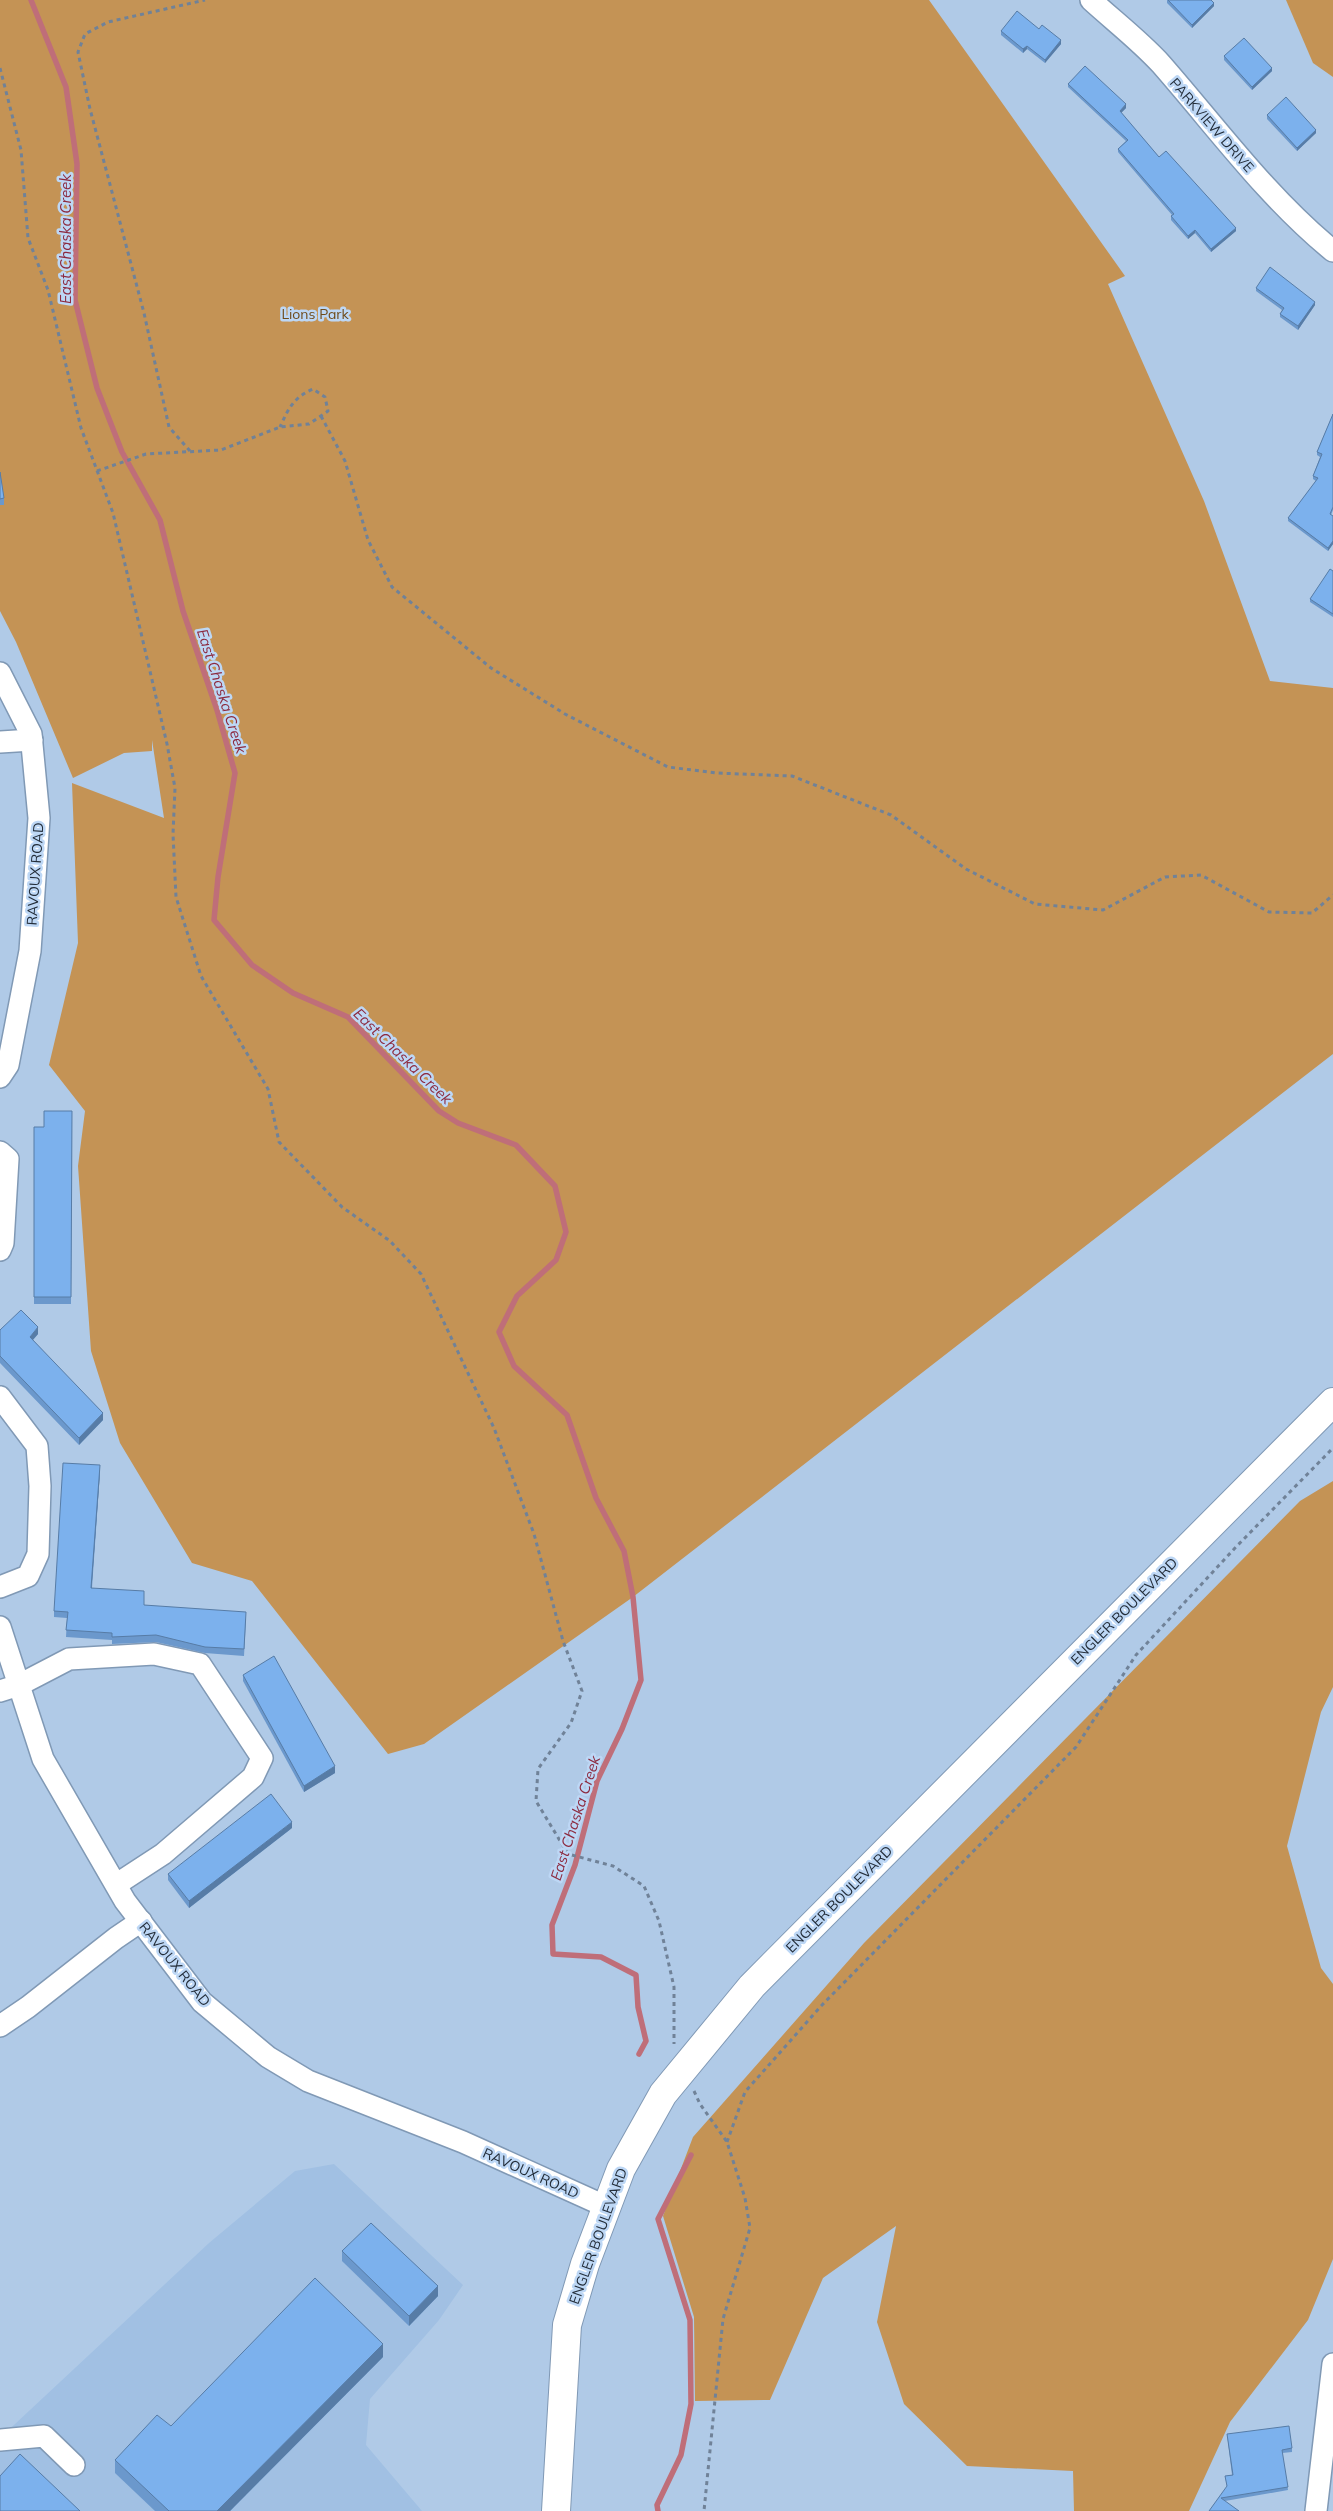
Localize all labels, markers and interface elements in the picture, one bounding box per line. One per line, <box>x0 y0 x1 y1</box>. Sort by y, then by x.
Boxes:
street label: PARKVIEW DRIVE <box>1166 74 1258 176</box>
water label: East Chaska Creek <box>56 173 75 304</box>
park label: Lions Park <box>281 305 349 323</box>
water label: East Chaska Creek <box>193 626 252 757</box>
street label: RAVOUX ROAD <box>22 822 48 926</box>
water label: East Chaska Creek <box>350 1004 457 1109</box>
street label: ENGLER BOULEVARD <box>1067 1554 1181 1668</box>
water label: East Chaska Creek <box>546 1752 605 1883</box>
street label: ENGLER BOULEVARD <box>782 1842 896 1956</box>
street label: RAVOUX ROAD <box>136 1918 214 2010</box>
street label: RAVOUX ROAD <box>480 2144 582 2202</box>
street label: ENGLER BOULEVARD <box>565 2165 631 2307</box>

